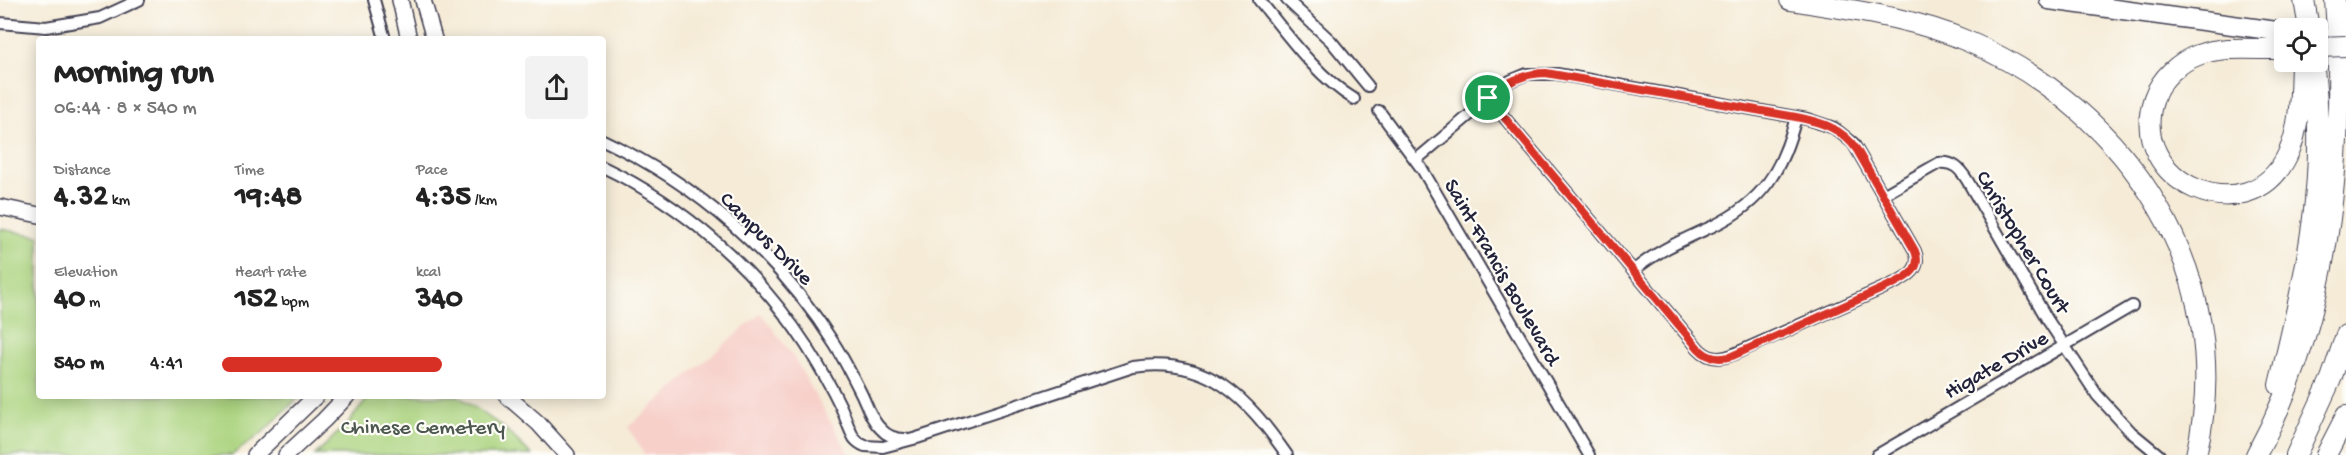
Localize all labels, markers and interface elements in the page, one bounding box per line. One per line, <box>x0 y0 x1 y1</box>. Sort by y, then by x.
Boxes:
map controls <box>2274 18 2328 72</box>
button: locate <box>2274 18 2328 72</box>
text: Morning run <box>54 56 214 94</box>
button: share <box>525 56 588 119</box>
pin <box>1462 72 1513 123</box>
icon: arrive <box>1471 81 1504 114</box>
text: 06:44 · 8 × 540 m <box>54 98 197 121</box>
text: Distance <box>54 162 111 181</box>
text: Time <box>235 162 264 181</box>
text: Pace <box>416 162 447 181</box>
street label: Christopher Court <box>1969 167 2076 321</box>
street label: Saint Francis Boulevard <box>1437 175 1566 373</box>
text: 4.32 <box>54 181 108 216</box>
text: 19:48 <box>235 181 302 216</box>
text: 4:35 <box>416 181 471 216</box>
street label: Campus Drive <box>713 187 818 293</box>
text: km <box>108 192 130 211</box>
text: /km <box>471 192 497 211</box>
text: Elevation <box>54 264 118 283</box>
text: Heart rate <box>235 264 307 283</box>
text: kcal <box>416 264 441 283</box>
text: 40 <box>54 283 85 318</box>
text: 152 <box>235 283 278 318</box>
text: 340 <box>416 283 463 318</box>
text: m <box>85 294 100 313</box>
text: bpm <box>278 294 309 313</box>
street label: Higate Drive <box>1940 326 2054 407</box>
text: 540 m <box>54 353 104 376</box>
text: 4:41 <box>150 353 183 376</box>
park label: Chinese Cemetery <box>341 416 505 442</box>

